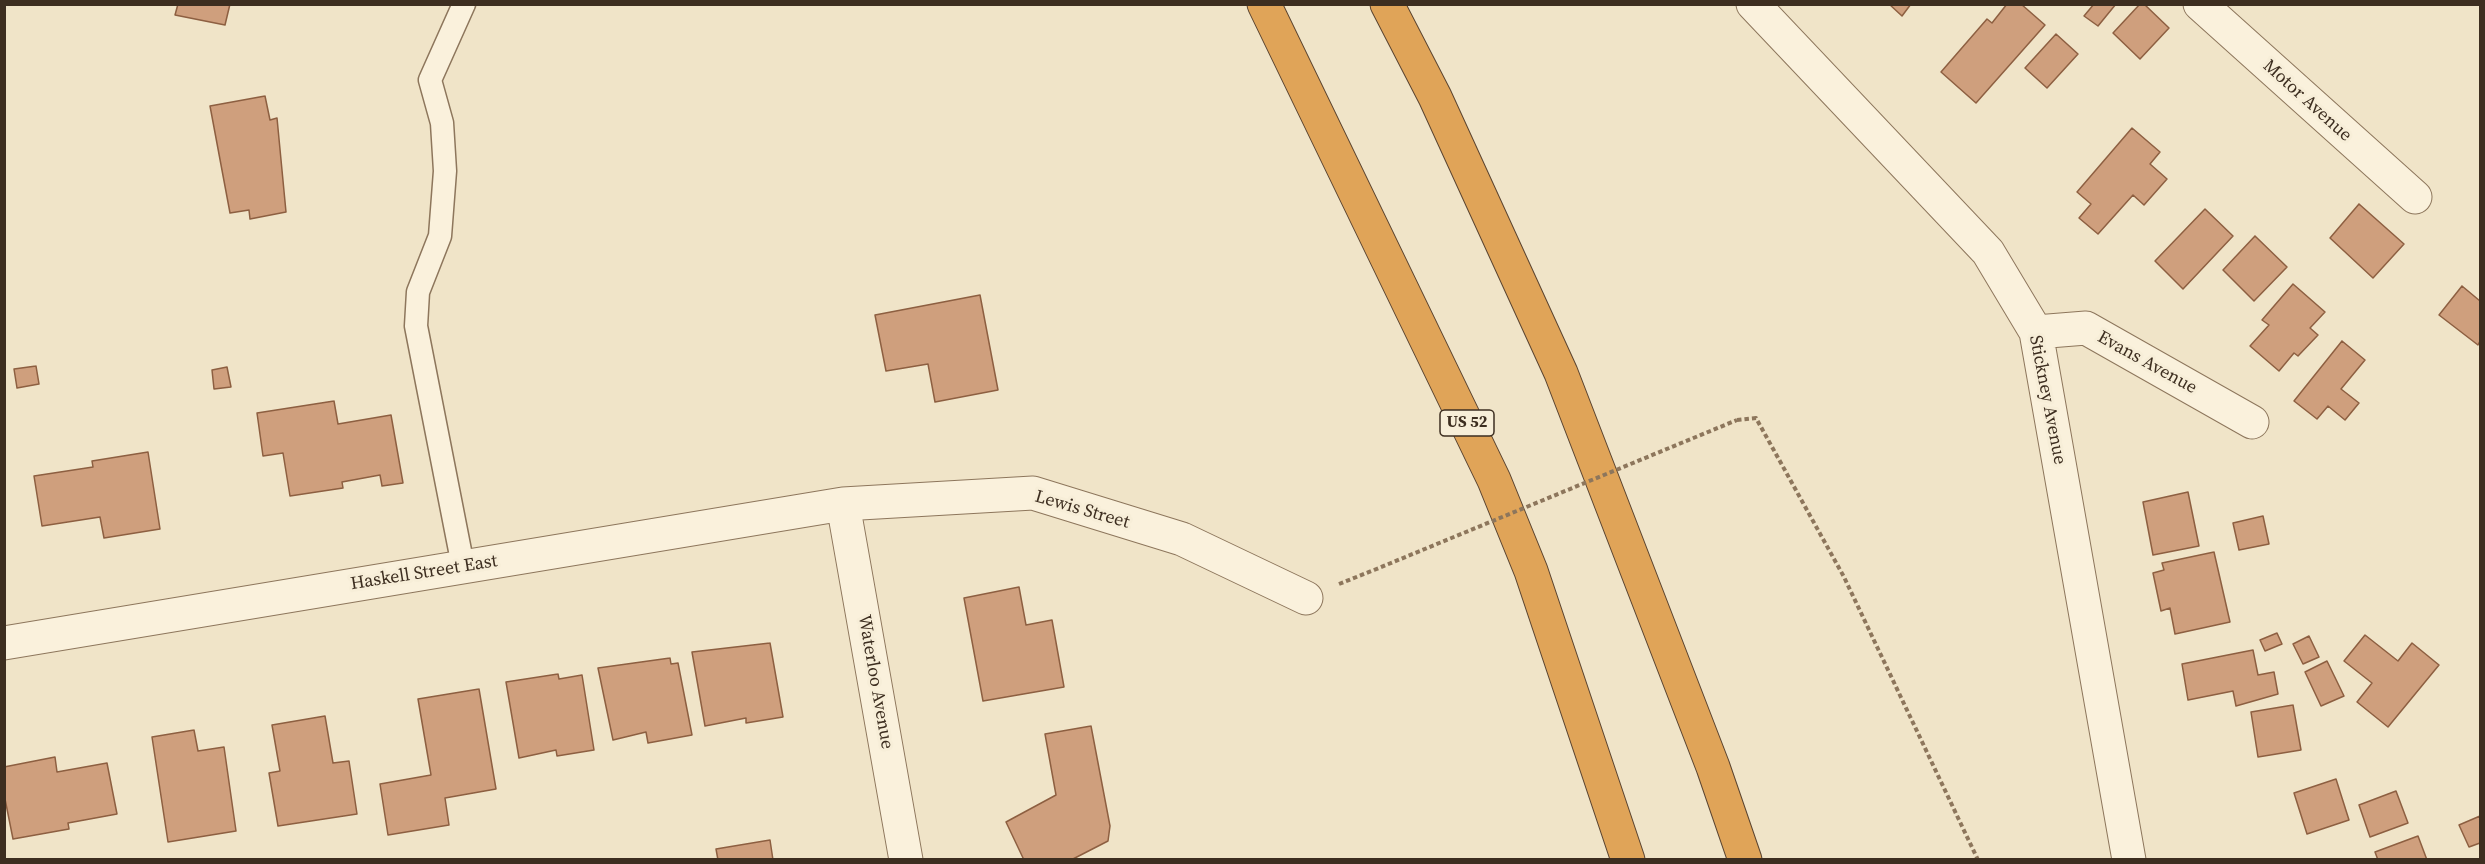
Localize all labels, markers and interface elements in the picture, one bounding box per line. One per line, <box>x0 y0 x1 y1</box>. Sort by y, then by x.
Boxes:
street label: Motor Avenue <box>2258 55 2356 147</box>
street label: Evans Avenue <box>2094 327 2200 399</box>
street label: Stickney Avenue <box>2024 334 2070 466</box>
road number: US 52 <box>1440 410 1494 436</box>
street label: Lewis Street <box>1032 486 1132 534</box>
street label: Haskell Street East <box>349 551 499 595</box>
street label: Waterloo Avenue <box>853 613 897 751</box>

